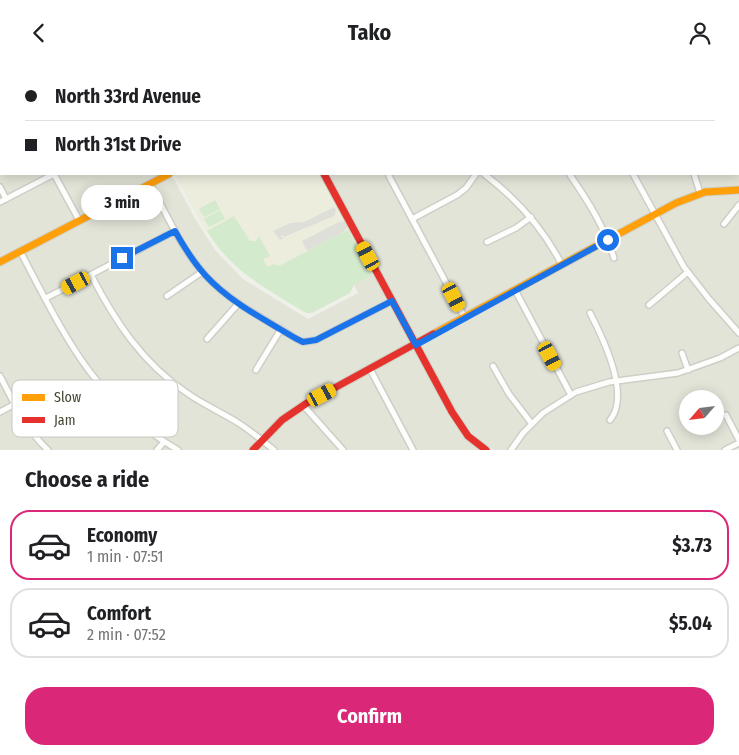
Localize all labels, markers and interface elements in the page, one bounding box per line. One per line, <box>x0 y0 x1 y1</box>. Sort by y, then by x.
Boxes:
icon: back <box>25 19 53 47</box>
text: Tako <box>348 19 391 46</box>
icon: person <box>686 19 714 47</box>
text: North 33rd Avenue <box>55 85 201 108</box>
text: North 31st Drive <box>55 133 181 156</box>
callout: 3 min <box>81 185 163 221</box>
text: 3 min <box>104 193 140 212</box>
route start <box>597 229 619 251</box>
car <box>354 239 381 273</box>
route end <box>111 247 133 269</box>
car <box>59 269 92 297</box>
car <box>440 280 467 314</box>
car <box>536 339 563 373</box>
legend <box>12 380 178 437</box>
car <box>305 381 338 409</box>
text: Slow <box>54 389 81 406</box>
north arrow <box>679 390 724 435</box>
map controls <box>679 390 724 435</box>
text: Jam <box>54 412 75 429</box>
text: Choose a ride <box>25 466 149 493</box>
icon: car <box>27 523 72 568</box>
text: Economy <box>87 524 157 547</box>
text: $3.73 <box>672 534 712 557</box>
text: 1 min · 07:51 <box>87 547 163 566</box>
icon: car <box>27 601 72 646</box>
text: Comfort <box>87 602 151 625</box>
text: $5.04 <box>669 612 712 635</box>
text: 2 min · 07:52 <box>87 625 166 644</box>
button: Confirm <box>25 687 714 745</box>

